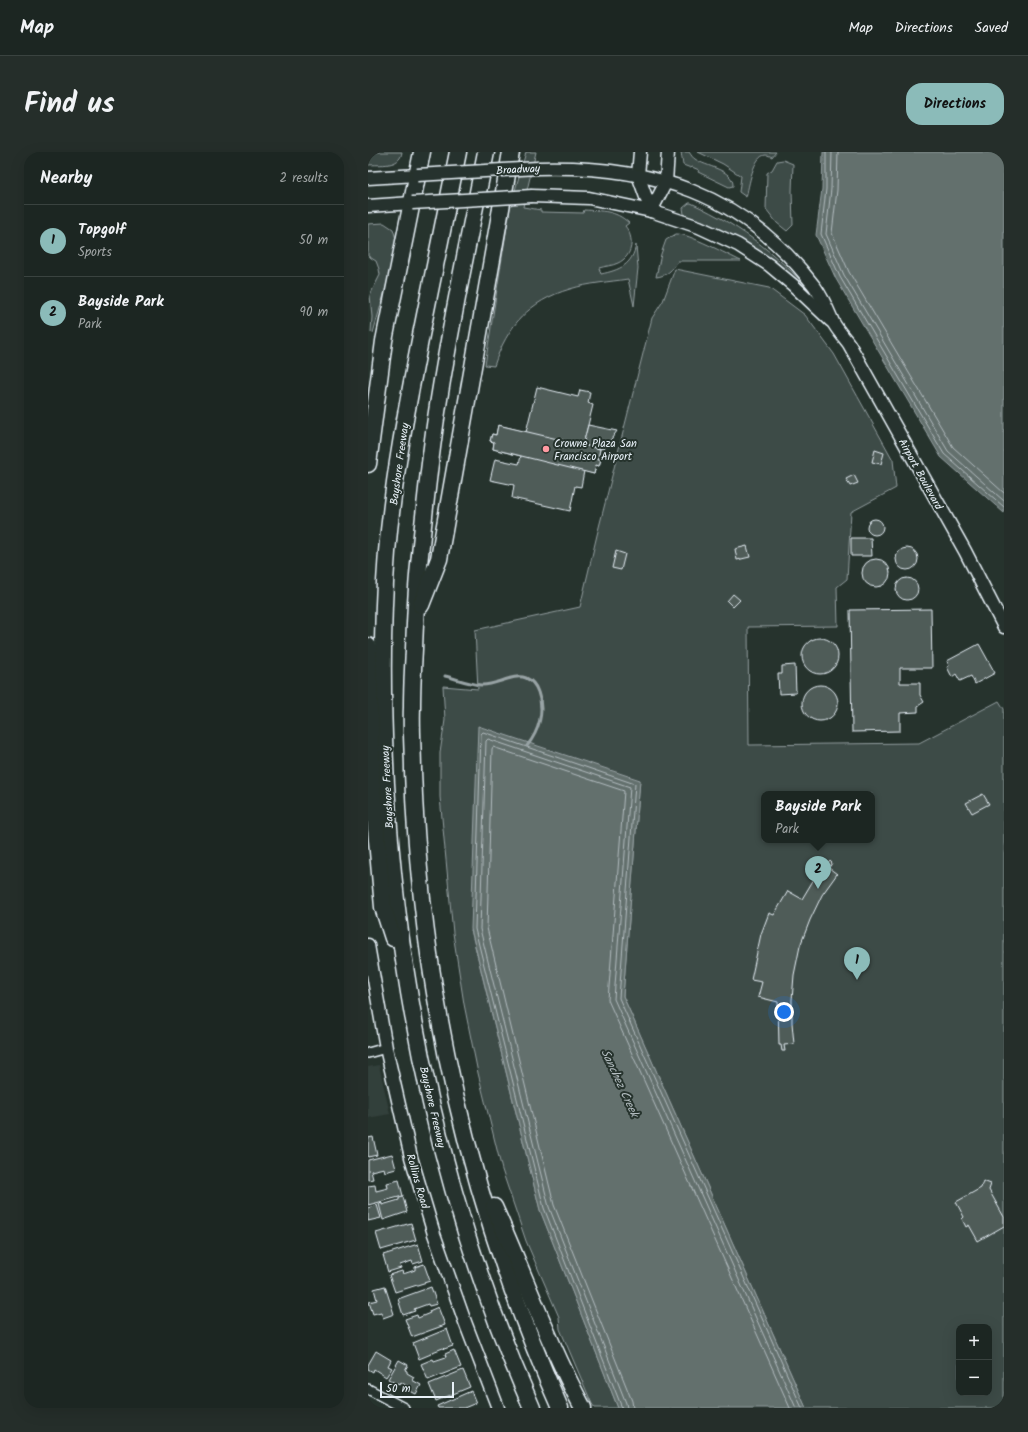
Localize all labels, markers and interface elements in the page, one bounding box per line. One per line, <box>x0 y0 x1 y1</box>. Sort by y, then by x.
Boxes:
text: Map <box>20 13 54 43</box>
text: Map <box>848 17 873 39</box>
text: Directions <box>895 17 953 39</box>
text: Saved <box>975 17 1008 39</box>
text: Find us <box>24 82 115 127</box>
button: Directions <box>906 83 1004 125</box>
street label: Broadway <box>496 160 541 180</box>
text: Nearby <box>40 165 92 192</box>
text: 2 results <box>280 168 328 189</box>
text: Topgolf <box>78 218 126 242</box>
text: 1 <box>51 230 55 251</box>
text: 50 m <box>299 230 328 251</box>
text: Sports <box>78 242 112 263</box>
text: Bayside Park <box>78 290 164 314</box>
text: 2 <box>49 302 57 323</box>
text: 90 m <box>300 302 328 323</box>
text: Park <box>78 314 102 335</box>
street label: Bayshore Freeway <box>385 421 415 506</box>
place label: Crowne Plaza San Francisco Airport <box>554 435 637 466</box>
street label: Airport Boulevard <box>893 435 947 514</box>
marker: Crowne Plaza San Francisco Airport <box>541 444 551 454</box>
street label: Bayshore Freeway <box>377 744 399 829</box>
popup <box>761 791 875 843</box>
text: Bayside Park <box>775 795 861 819</box>
text: Park <box>775 819 799 840</box>
pin: 2 <box>805 856 831 889</box>
pin: 1 <box>844 947 870 980</box>
your location <box>774 1002 794 1022</box>
water label: Sanchez Creek <box>595 1046 645 1123</box>
street label: Bayshore Freeway <box>414 1065 450 1150</box>
street label: Rollins Road <box>401 1152 434 1211</box>
map controls <box>956 1324 992 1396</box>
button: + <box>956 1324 992 1360</box>
button: − <box>956 1360 992 1396</box>
scale bar <box>380 1380 454 1399</box>
text: 50 m <box>386 1380 411 1398</box>

